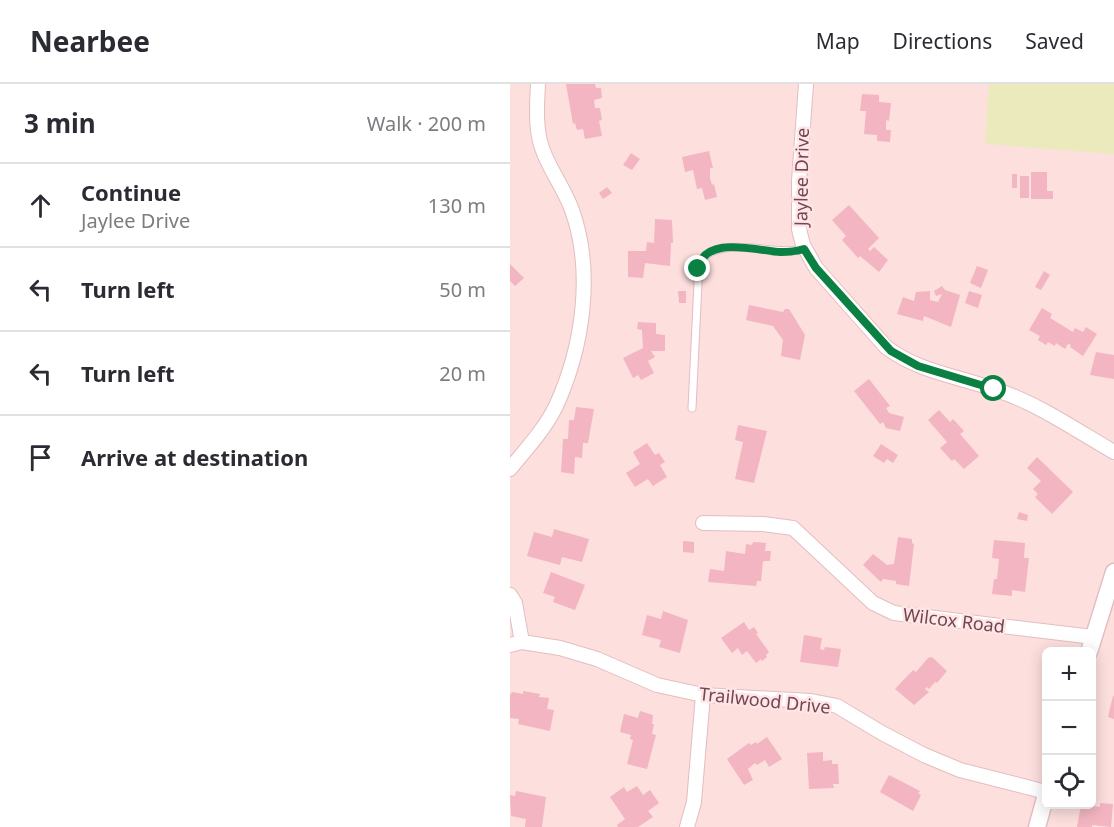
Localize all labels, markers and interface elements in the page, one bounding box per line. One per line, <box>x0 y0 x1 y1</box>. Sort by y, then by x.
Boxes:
text: Nearbee <box>30 22 150 60</box>
text: Map <box>816 27 860 55</box>
text: Directions <box>893 27 992 55</box>
text: Saved <box>1025 27 1084 55</box>
text: 3 min <box>24 105 96 141</box>
text: Walk · 200 m <box>367 110 486 137</box>
street label: Jaylee Drive <box>788 128 814 228</box>
text: Continue <box>81 177 181 207</box>
icon: ahead <box>24 189 57 222</box>
text: 130 m <box>428 192 486 219</box>
text: Jaylee Drive <box>81 207 190 234</box>
route end <box>684 255 710 281</box>
icon: left <box>24 273 57 306</box>
text: Turn left <box>81 274 175 304</box>
text: 50 m <box>439 276 486 303</box>
icon: left <box>24 357 57 390</box>
text: Turn left <box>81 358 175 388</box>
text: 20 m <box>439 360 486 387</box>
route start <box>980 375 1006 401</box>
icon: arrive <box>24 441 57 474</box>
text: Arrive at destination <box>81 442 308 472</box>
street label: Wilcox Road <box>902 602 1006 638</box>
map controls <box>1042 647 1096 809</box>
button: + <box>1042 647 1096 701</box>
street label: Trailwood Drive <box>698 681 832 719</box>
button: − <box>1042 701 1096 755</box>
button: locate <box>1042 755 1096 809</box>

